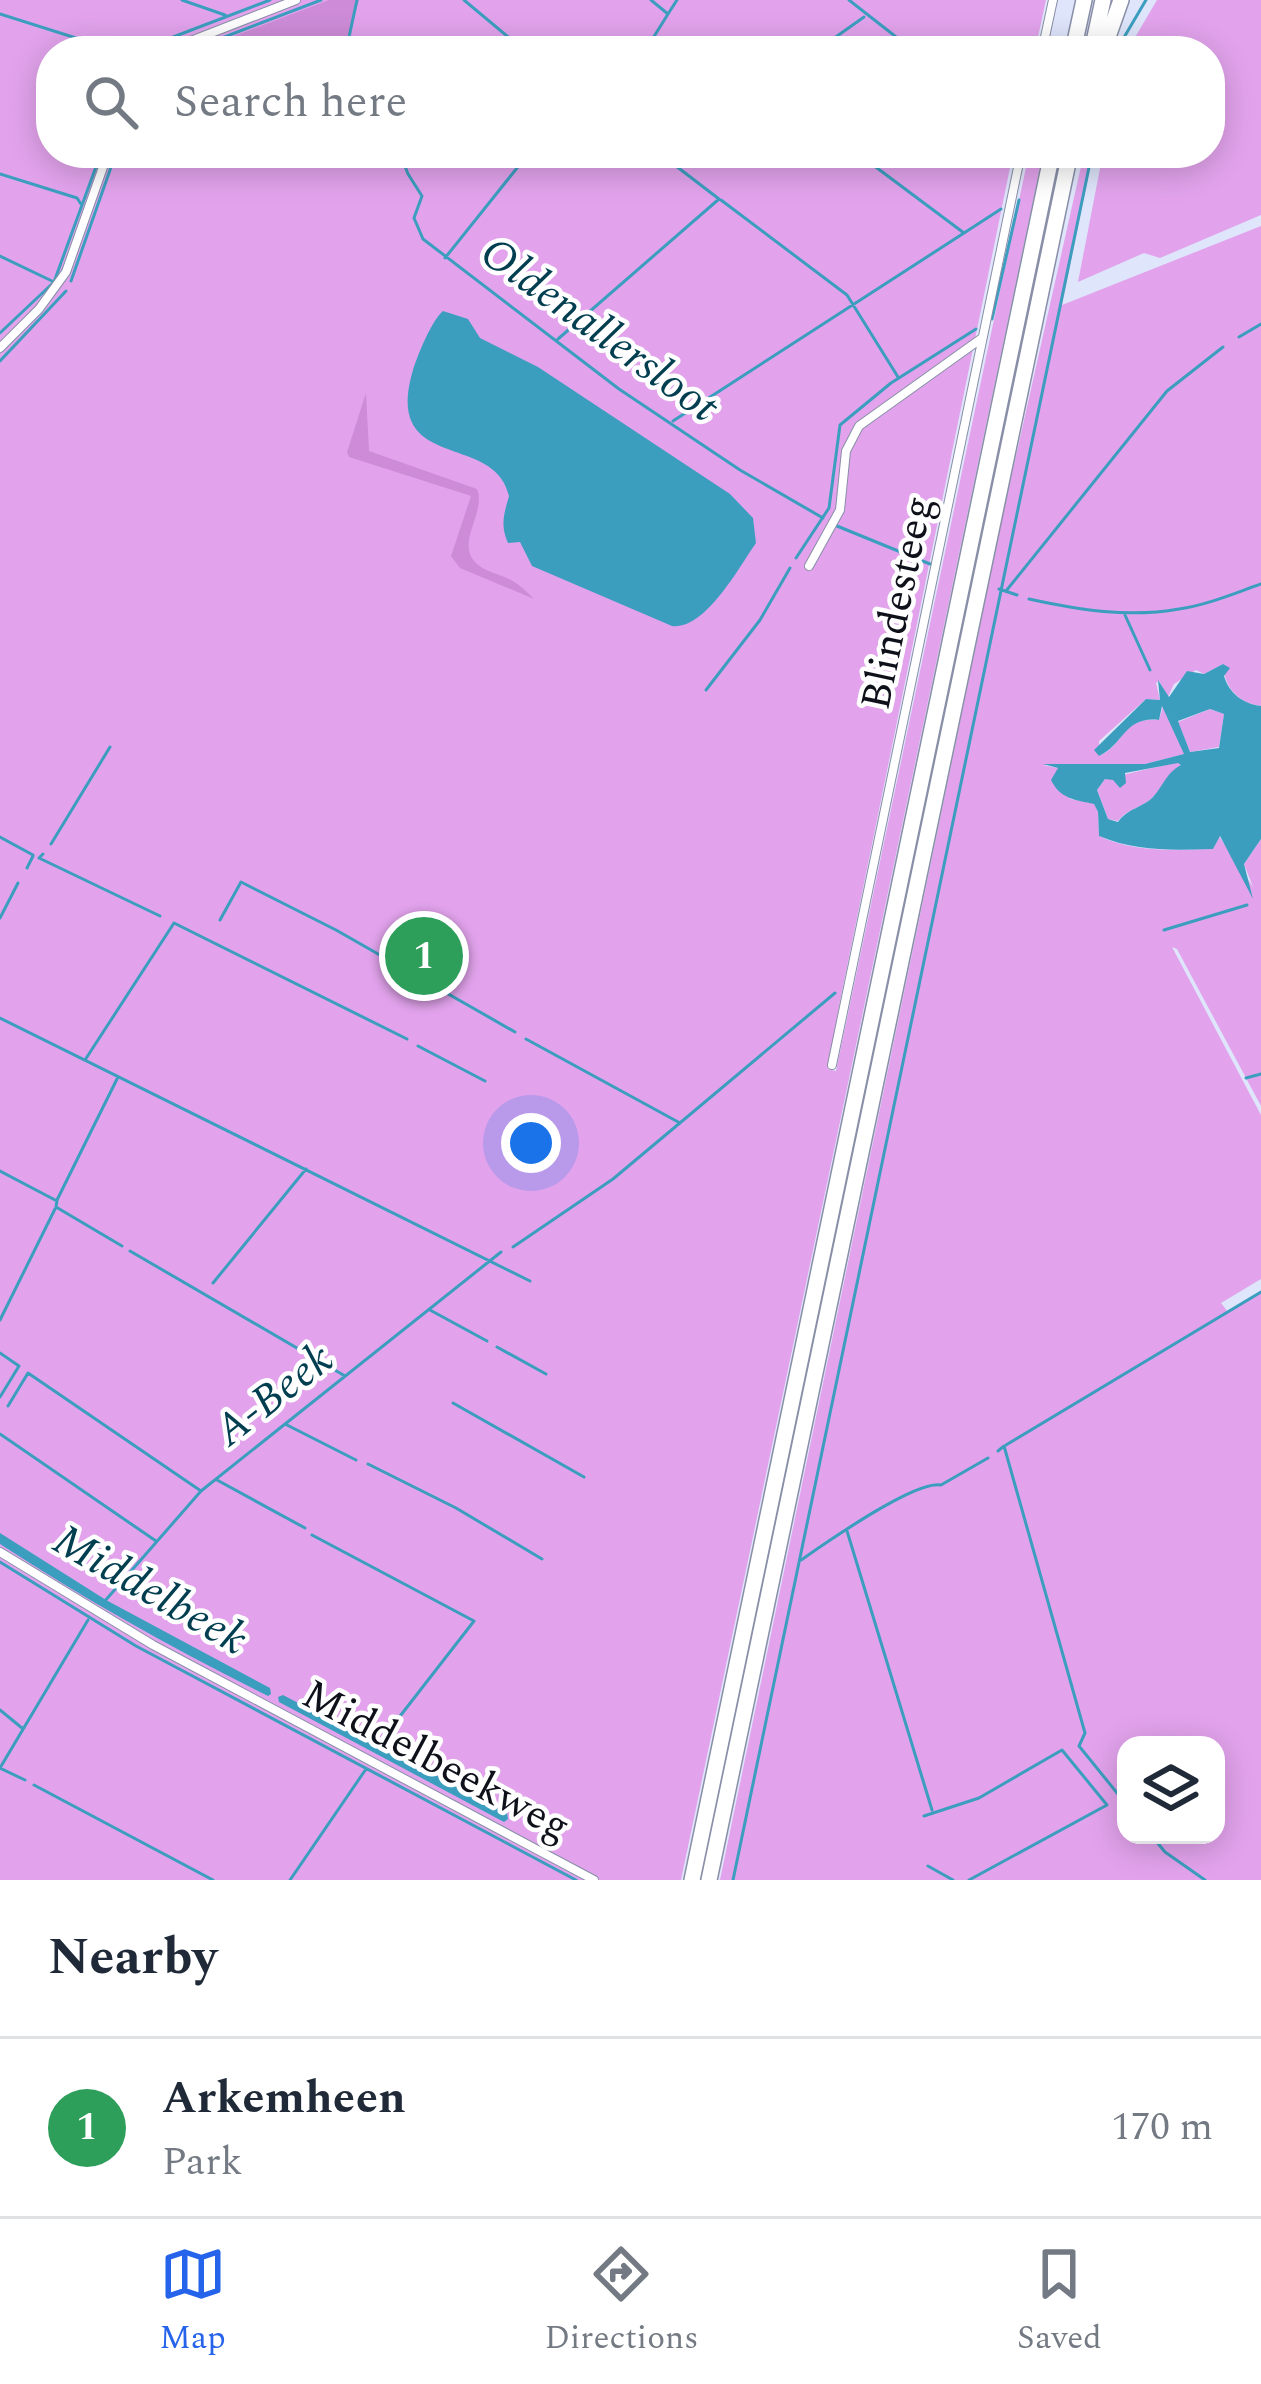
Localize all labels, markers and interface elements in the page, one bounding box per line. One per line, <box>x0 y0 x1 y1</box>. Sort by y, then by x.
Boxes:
search box <box>36 36 1225 168</box>
text: Search here <box>174 68 407 137</box>
icon: search <box>78 69 144 135</box>
water label: Oldenallersloot <box>465 220 733 441</box>
street label: Blindesteeg <box>845 490 951 716</box>
pin: 1 <box>385 911 463 1001</box>
your location <box>501 1113 561 1173</box>
water label: A-Beek <box>199 1326 349 1464</box>
water label: Middelbeek <box>40 1506 260 1674</box>
street label: Middelbeekweg <box>291 1664 581 1858</box>
map controls <box>1117 1736 1225 1844</box>
button: layers <box>1117 1736 1225 1844</box>
text: Nearby <box>48 1919 217 1997</box>
text: Arkemheen <box>162 2064 406 2133</box>
text: 1 <box>76 2098 98 2157</box>
text: 170 m <box>1111 2098 1213 2157</box>
text: Park <box>162 2133 242 2192</box>
tab: Map <box>159 2241 226 2363</box>
tab: Directions <box>544 2241 698 2363</box>
tab: Saved <box>1017 2241 1102 2363</box>

